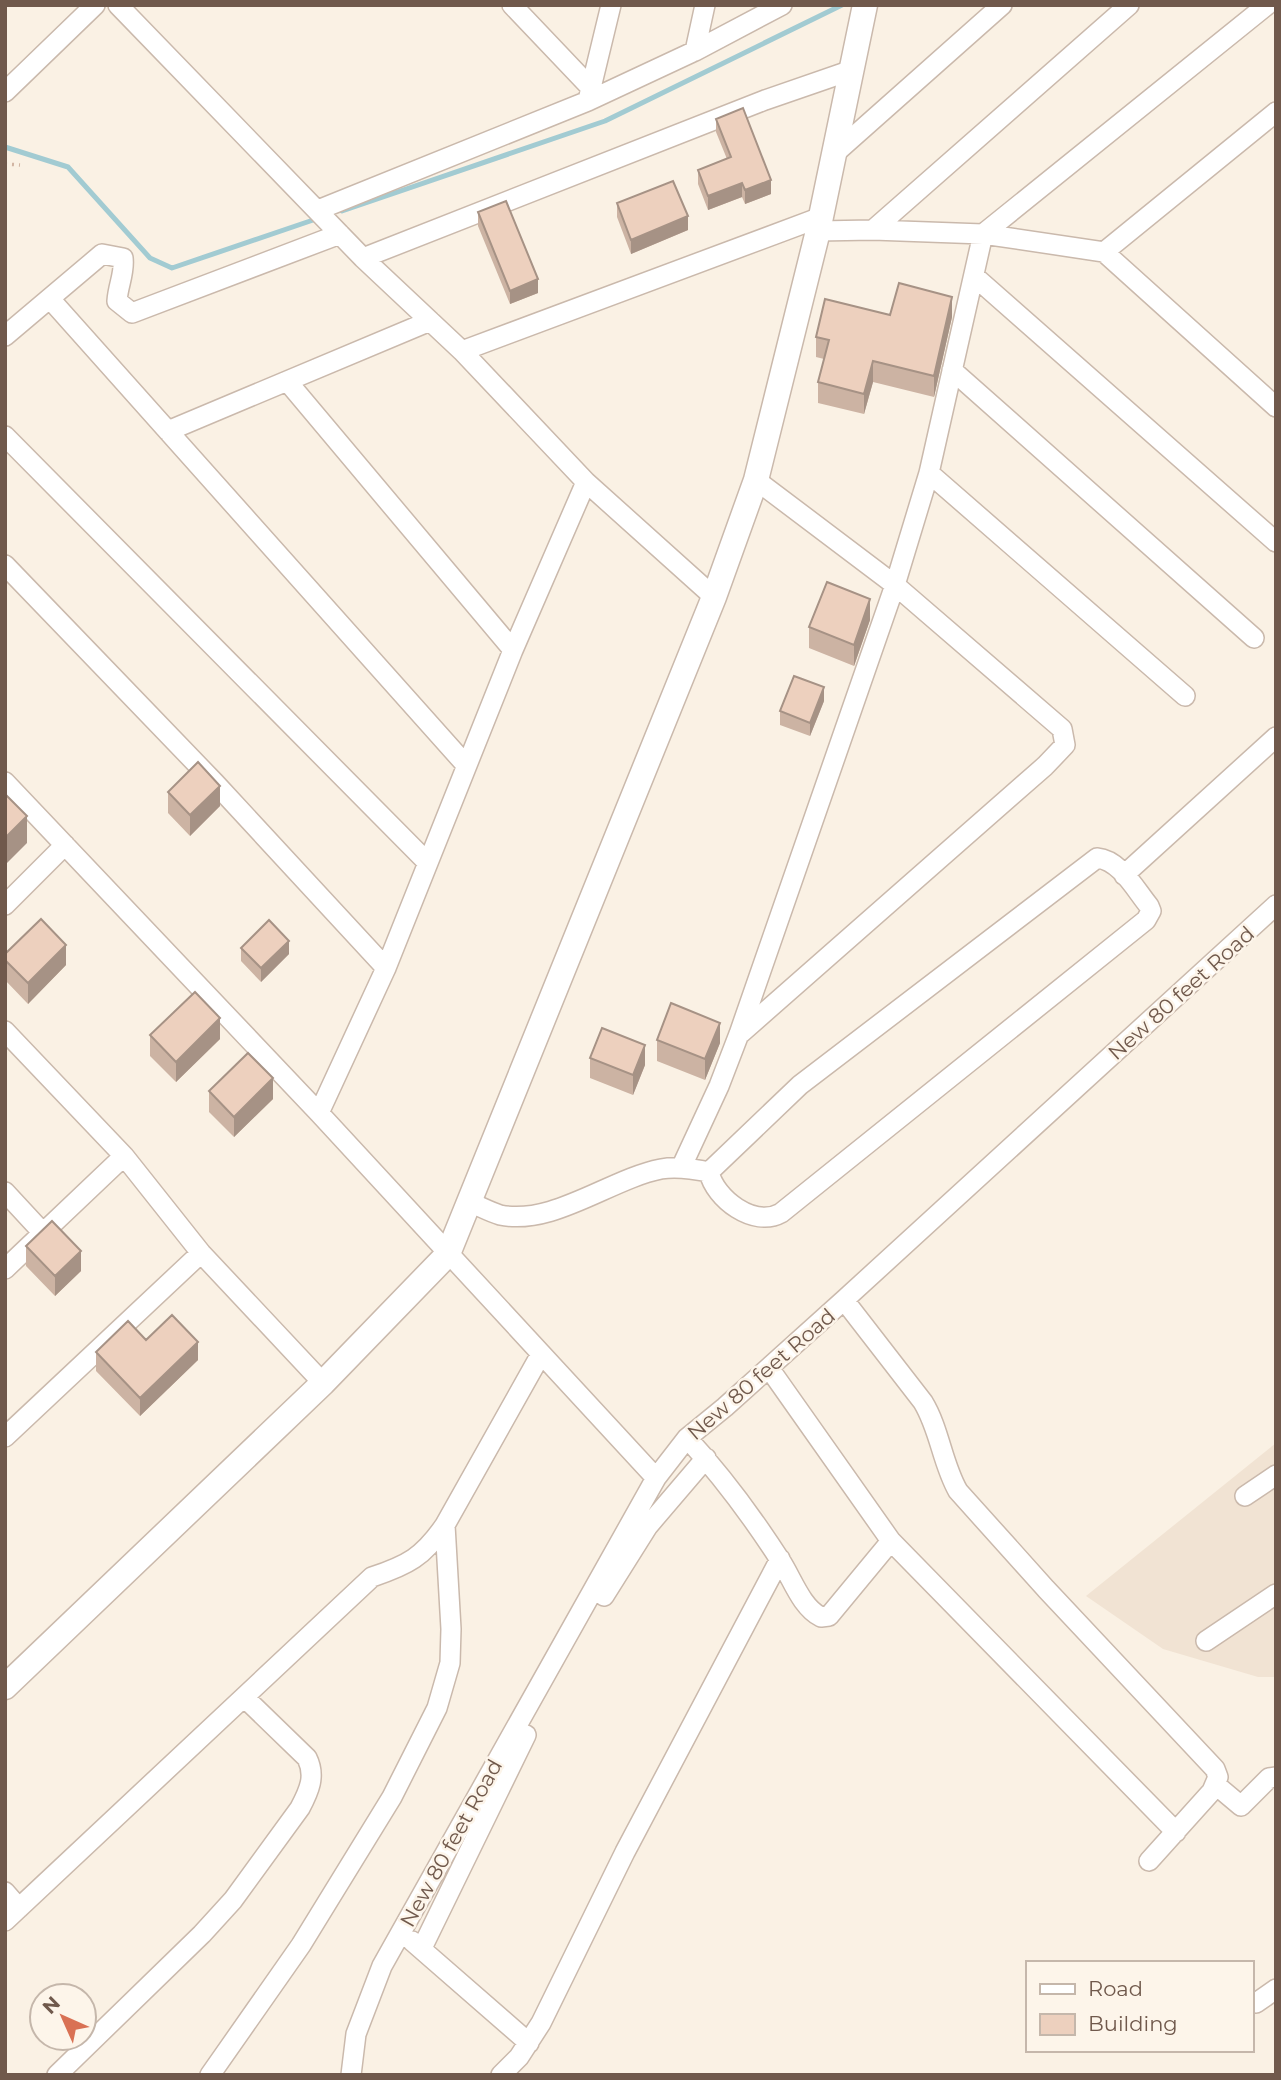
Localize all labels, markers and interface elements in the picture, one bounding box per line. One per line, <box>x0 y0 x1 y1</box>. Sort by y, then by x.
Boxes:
street label: New 80 feet Road <box>1103 921 1259 1065</box>
street label: New 80 feet Road <box>682 1303 840 1445</box>
street label: New 80 feet Road <box>395 1755 507 1931</box>
legend <box>1026 1961 1253 2052</box>
text: Road <box>1088 1976 1143 2001</box>
north arrow <box>28 1982 98 2052</box>
text: N <box>38 1992 65 2019</box>
text: Building <box>1088 2011 1178 2036</box>

